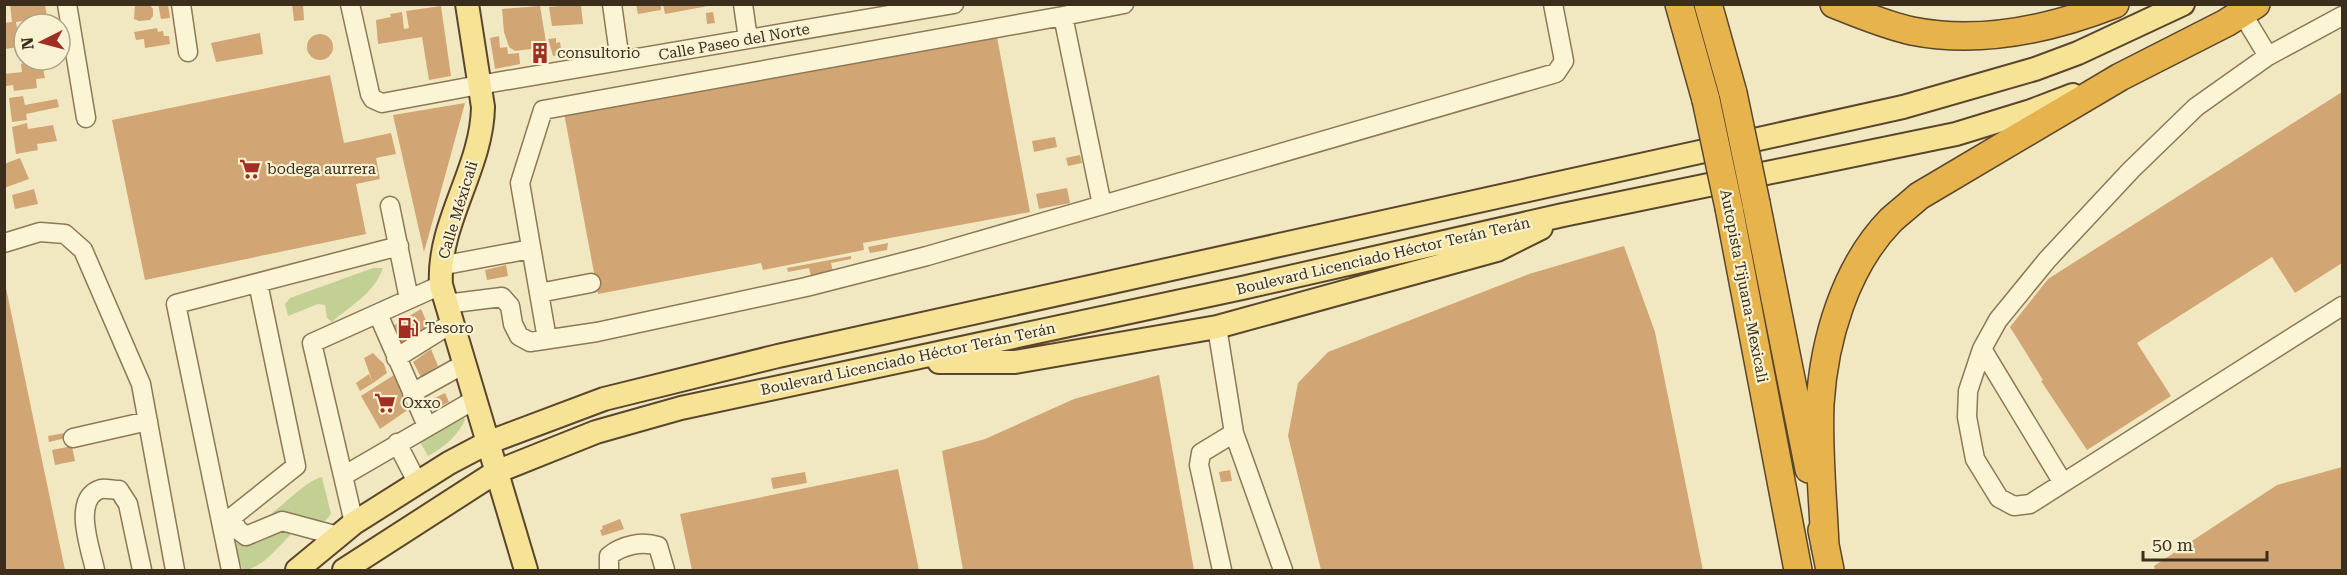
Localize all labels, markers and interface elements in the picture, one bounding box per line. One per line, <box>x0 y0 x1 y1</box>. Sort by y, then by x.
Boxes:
north arrow <box>12 12 72 72</box>
street label: Calle Paseo del Norte <box>657 20 811 64</box>
text: N <box>17 36 38 51</box>
building icon: consultorio <box>528 41 552 65</box>
place label: consultorio <box>557 44 640 62</box>
supermarket icon: bodega aurrera <box>238 157 262 181</box>
street label: Calle Méxicali <box>435 159 482 261</box>
place label: bodega aurrera <box>267 160 376 178</box>
street label: Autopista Tijuana-Mexicali <box>1716 188 1772 384</box>
street label: Boulevard Licenciado Héctor Terán Terán <box>1234 213 1532 299</box>
fuel station icon: Tesoro <box>396 316 420 340</box>
place label: Tesoro <box>425 319 474 337</box>
street label: Boulevard Licenciado Héctor Terán Terán <box>759 319 1057 399</box>
supermarket icon: Oxxo <box>373 391 397 415</box>
place label: Oxxo <box>402 394 441 412</box>
scale bar <box>2143 524 2268 562</box>
text: 50 m <box>2152 534 2193 555</box>

